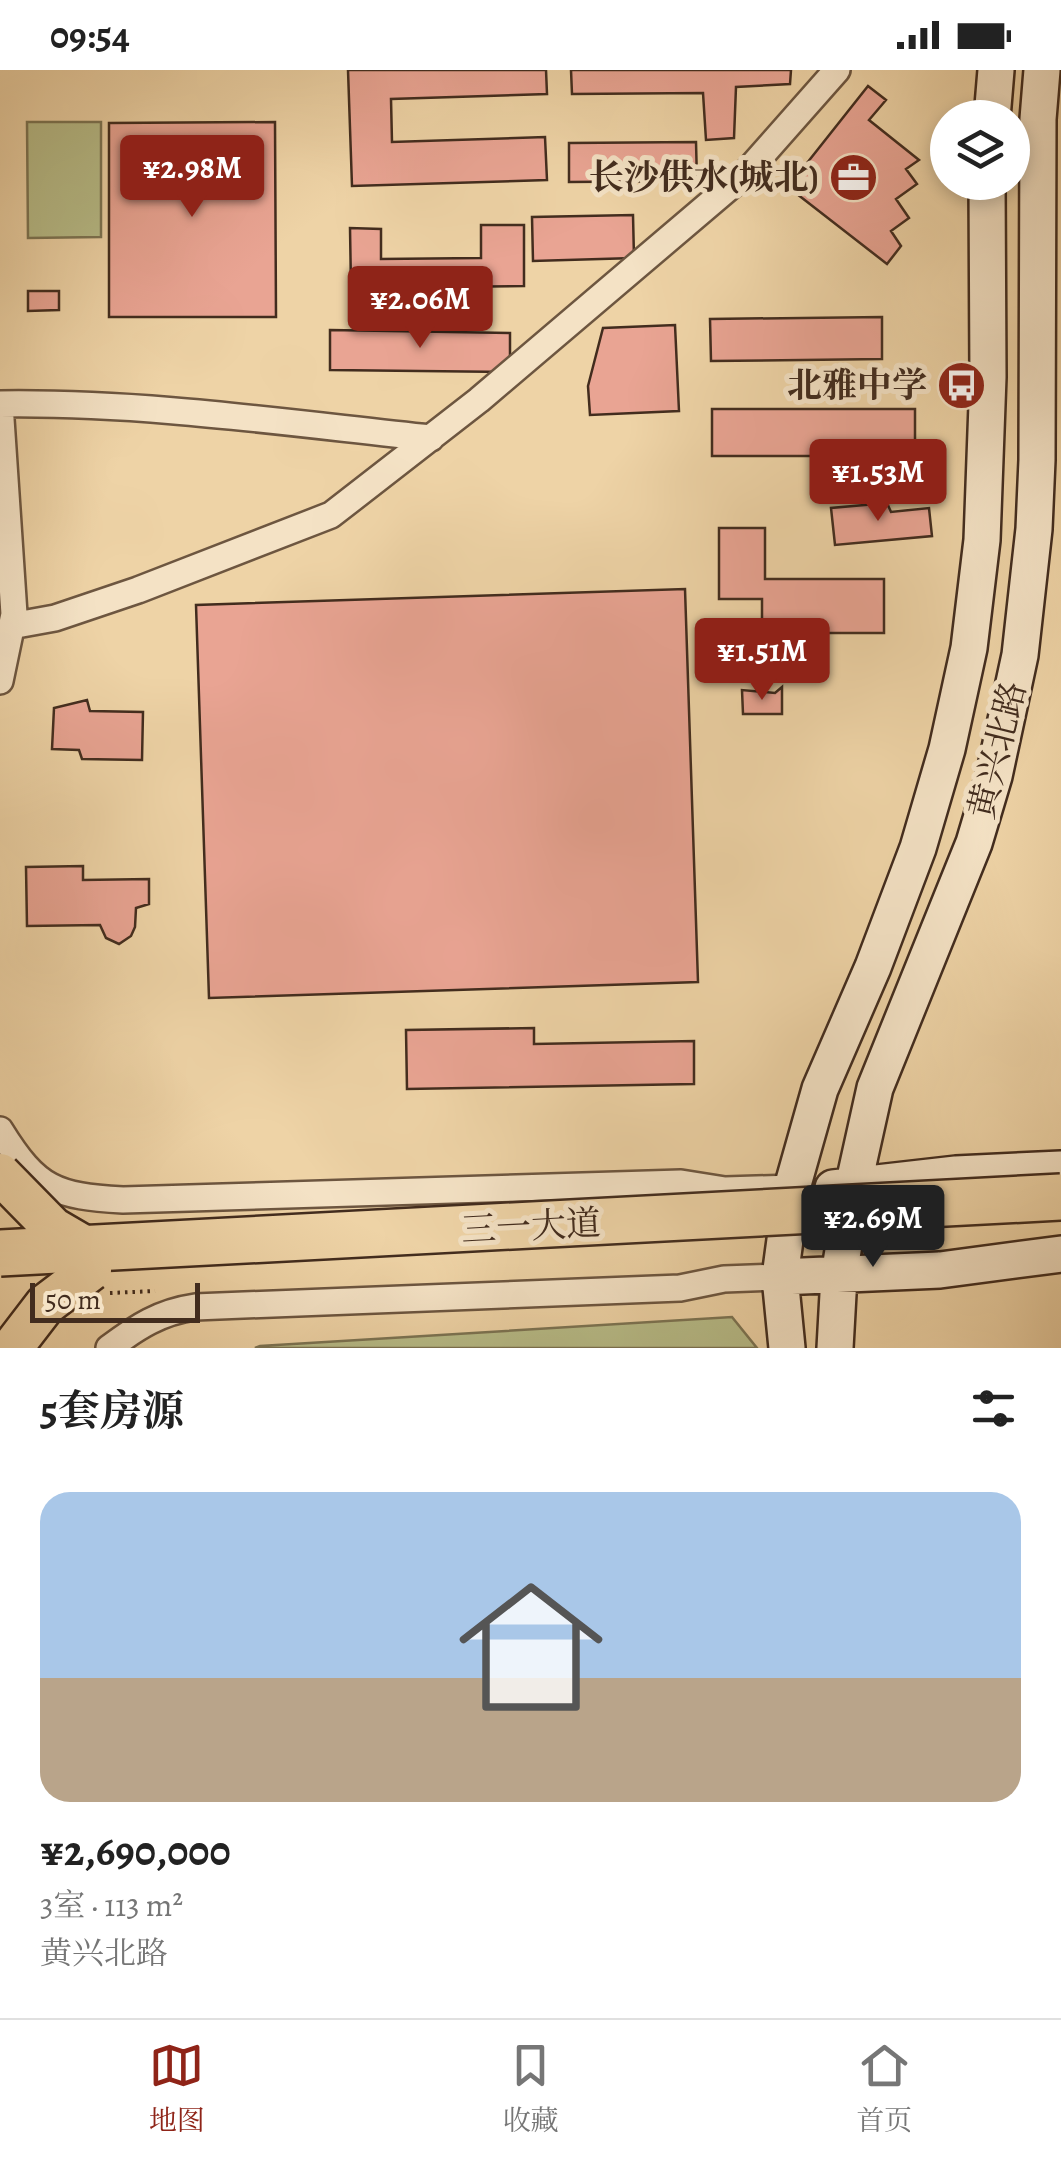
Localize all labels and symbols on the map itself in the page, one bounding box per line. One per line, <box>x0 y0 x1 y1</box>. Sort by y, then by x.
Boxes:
pin: ¥2.98M <box>111 135 273 220</box>
office icon: 长沙供水(城北) <box>828 151 880 203</box>
place label: 长沙供水(城北) <box>589 153 819 201</box>
pin: ¥2.06M <box>339 266 501 351</box>
bus stop icon: 北雅中学 <box>936 359 988 411</box>
place label: 北雅中学 <box>787 361 927 409</box>
pin: ¥1.53M <box>797 439 959 524</box>
pin: ¥1.51M <box>681 618 843 703</box>
street label: 黄兴北路 <box>957 676 1037 824</box>
pin: ¥2.69M <box>792 1185 954 1270</box>
street label: 三一大道 <box>460 1198 602 1254</box>
scale bar <box>30 1278 200 1322</box>

